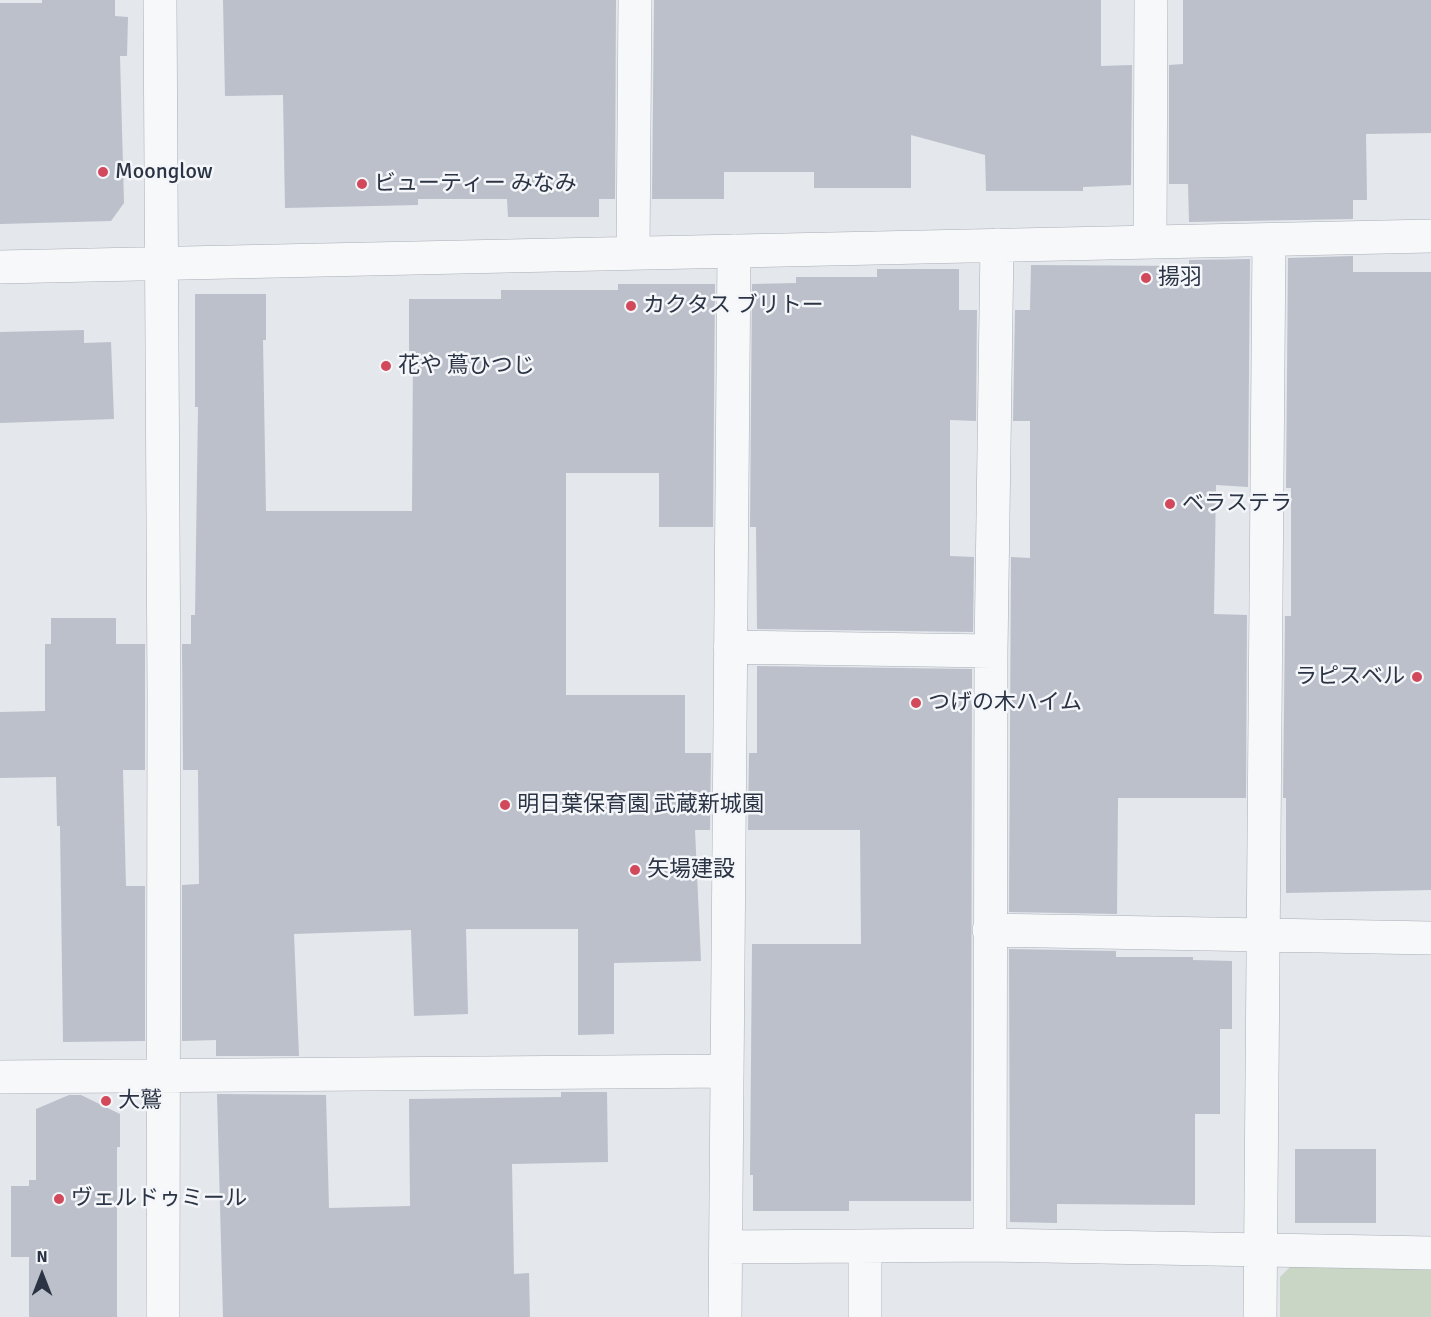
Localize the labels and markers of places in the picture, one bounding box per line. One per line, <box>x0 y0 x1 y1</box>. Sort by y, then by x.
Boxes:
place label: Moonglow <box>115 159 213 185</box>
marker: Moonglow <box>96 165 110 179</box>
place label: ビューティー みなみ <box>374 171 577 197</box>
marker: ビューティー みなみ <box>355 177 369 191</box>
place label: 揚羽 <box>1158 265 1202 291</box>
marker: 揚羽 <box>1139 271 1153 285</box>
place label: カクタス ブリトー <box>643 293 824 319</box>
marker: カクタス ブリトー <box>624 299 638 313</box>
place label: 花や 蔦ひつじ <box>398 353 535 379</box>
marker: 花や 蔦ひつじ <box>379 359 393 373</box>
place label: ベラステラ <box>1182 491 1292 517</box>
marker: ベラステラ <box>1163 497 1177 511</box>
place label: ラピスベル <box>1295 664 1405 690</box>
marker: ラピスベル <box>1410 670 1424 684</box>
place label: つげの木ハイム <box>928 690 1082 716</box>
marker: つげの木ハイム <box>909 696 923 710</box>
place label: 明日葉保育園 武蔵新城園 <box>517 792 764 818</box>
marker: 明日葉保育園 武蔵新城園 <box>498 798 512 812</box>
place label: 矢場建設 <box>647 857 735 883</box>
marker: 矢場建設 <box>628 863 642 877</box>
place label: 大鷲 <box>118 1088 162 1114</box>
marker: 大鷲 <box>99 1094 113 1108</box>
place label: ヴェルドゥミール <box>71 1186 247 1212</box>
marker: ヴェルドゥミール <box>52 1192 66 1206</box>

